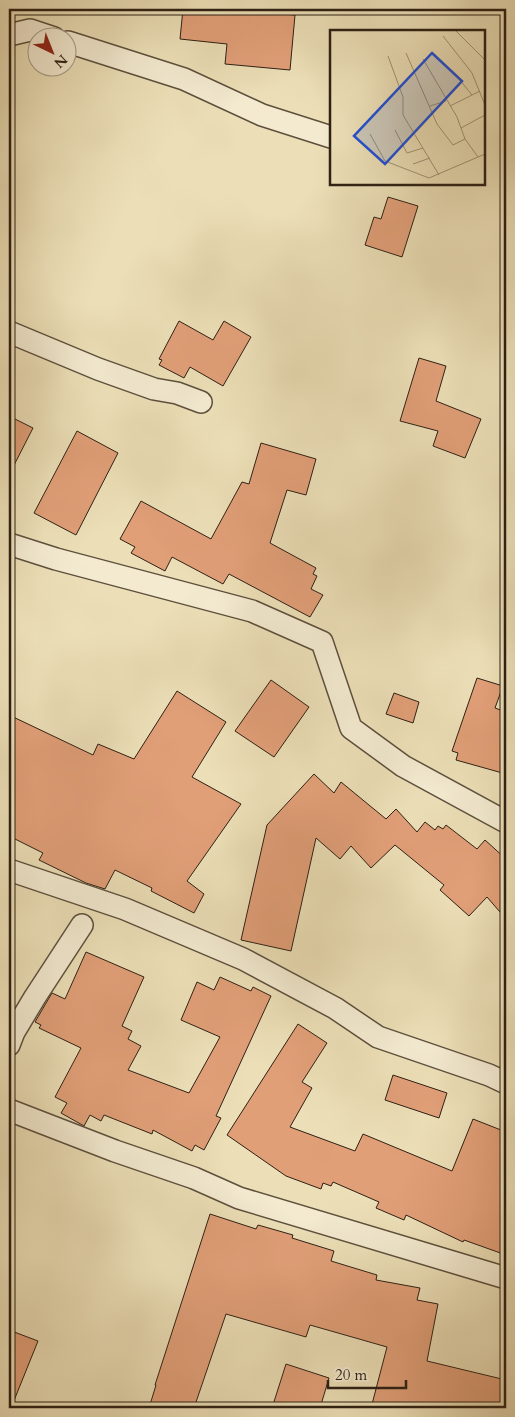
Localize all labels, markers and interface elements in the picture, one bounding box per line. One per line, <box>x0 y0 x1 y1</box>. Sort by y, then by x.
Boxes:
north arrow <box>28 28 78 78</box>
inset map <box>330 30 485 185</box>
text: N <box>50 50 71 72</box>
scale bar <box>328 1357 405 1389</box>
text: 20 m <box>335 1365 367 1385</box>

